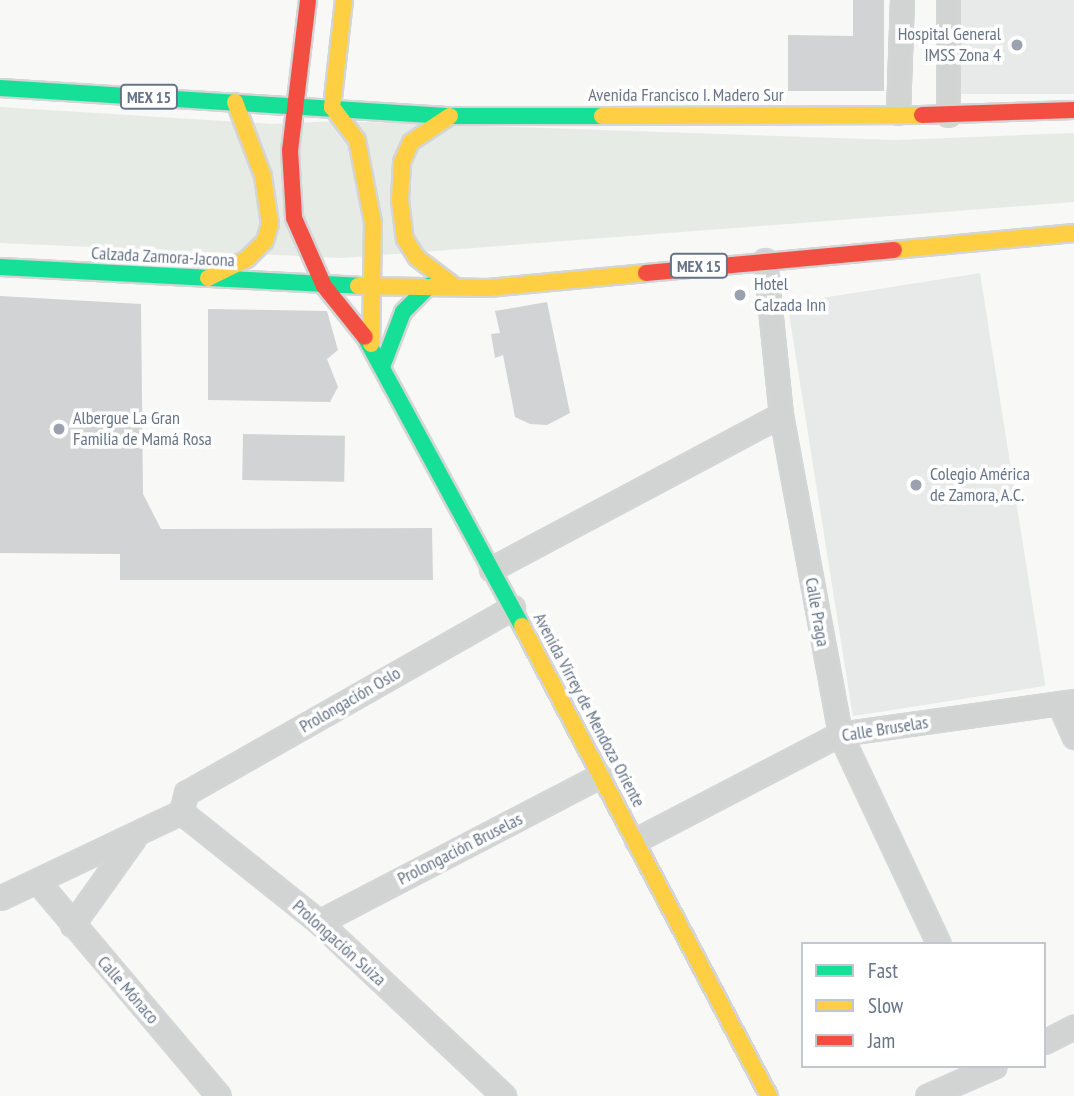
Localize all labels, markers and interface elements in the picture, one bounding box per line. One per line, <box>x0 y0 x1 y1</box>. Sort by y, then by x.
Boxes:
place label: Hospital General IMSS Zona 4 <box>898 24 1001 66</box>
marker: Hospital General IMSS Zona 4 <box>1007 35 1027 55</box>
street label: Avenida Francisco I. Madero Sur <box>588 84 784 106</box>
road number: MEX 15 <box>119 85 179 110</box>
street label: Calzada Zamora-Jacona <box>90 242 236 272</box>
road number: MEX 15 <box>669 254 729 278</box>
place label: Hotel Calzada Inn <box>754 274 826 316</box>
marker: Hotel Calzada Inn <box>732 287 748 303</box>
place label: Albergue La Gran Familia de Mamá Rosa <box>73 408 212 450</box>
marker: Albergue La Gran Familia de Mamá Rosa <box>51 421 67 437</box>
place label: Colegio América de Zamora, A.C. <box>930 464 1030 506</box>
marker: Colegio América de Zamora, A.C. <box>908 477 924 493</box>
street label: Calle Praga <box>800 576 834 648</box>
street label: Avenida Virrey de Mendoza Oriente <box>528 609 650 811</box>
street label: Prolongación Oslo <box>296 662 404 738</box>
street label: Calle Bruselas <box>840 712 930 746</box>
street label: Prolongación Bruselas <box>394 808 526 890</box>
street label: Prolongación Suiza <box>288 895 390 991</box>
legend <box>801 942 1046 1068</box>
street label: Calle Mónaco <box>93 952 163 1028</box>
text: Fast <box>868 957 898 984</box>
text: Slow <box>868 992 903 1019</box>
text: Jam <box>868 1027 895 1054</box>

